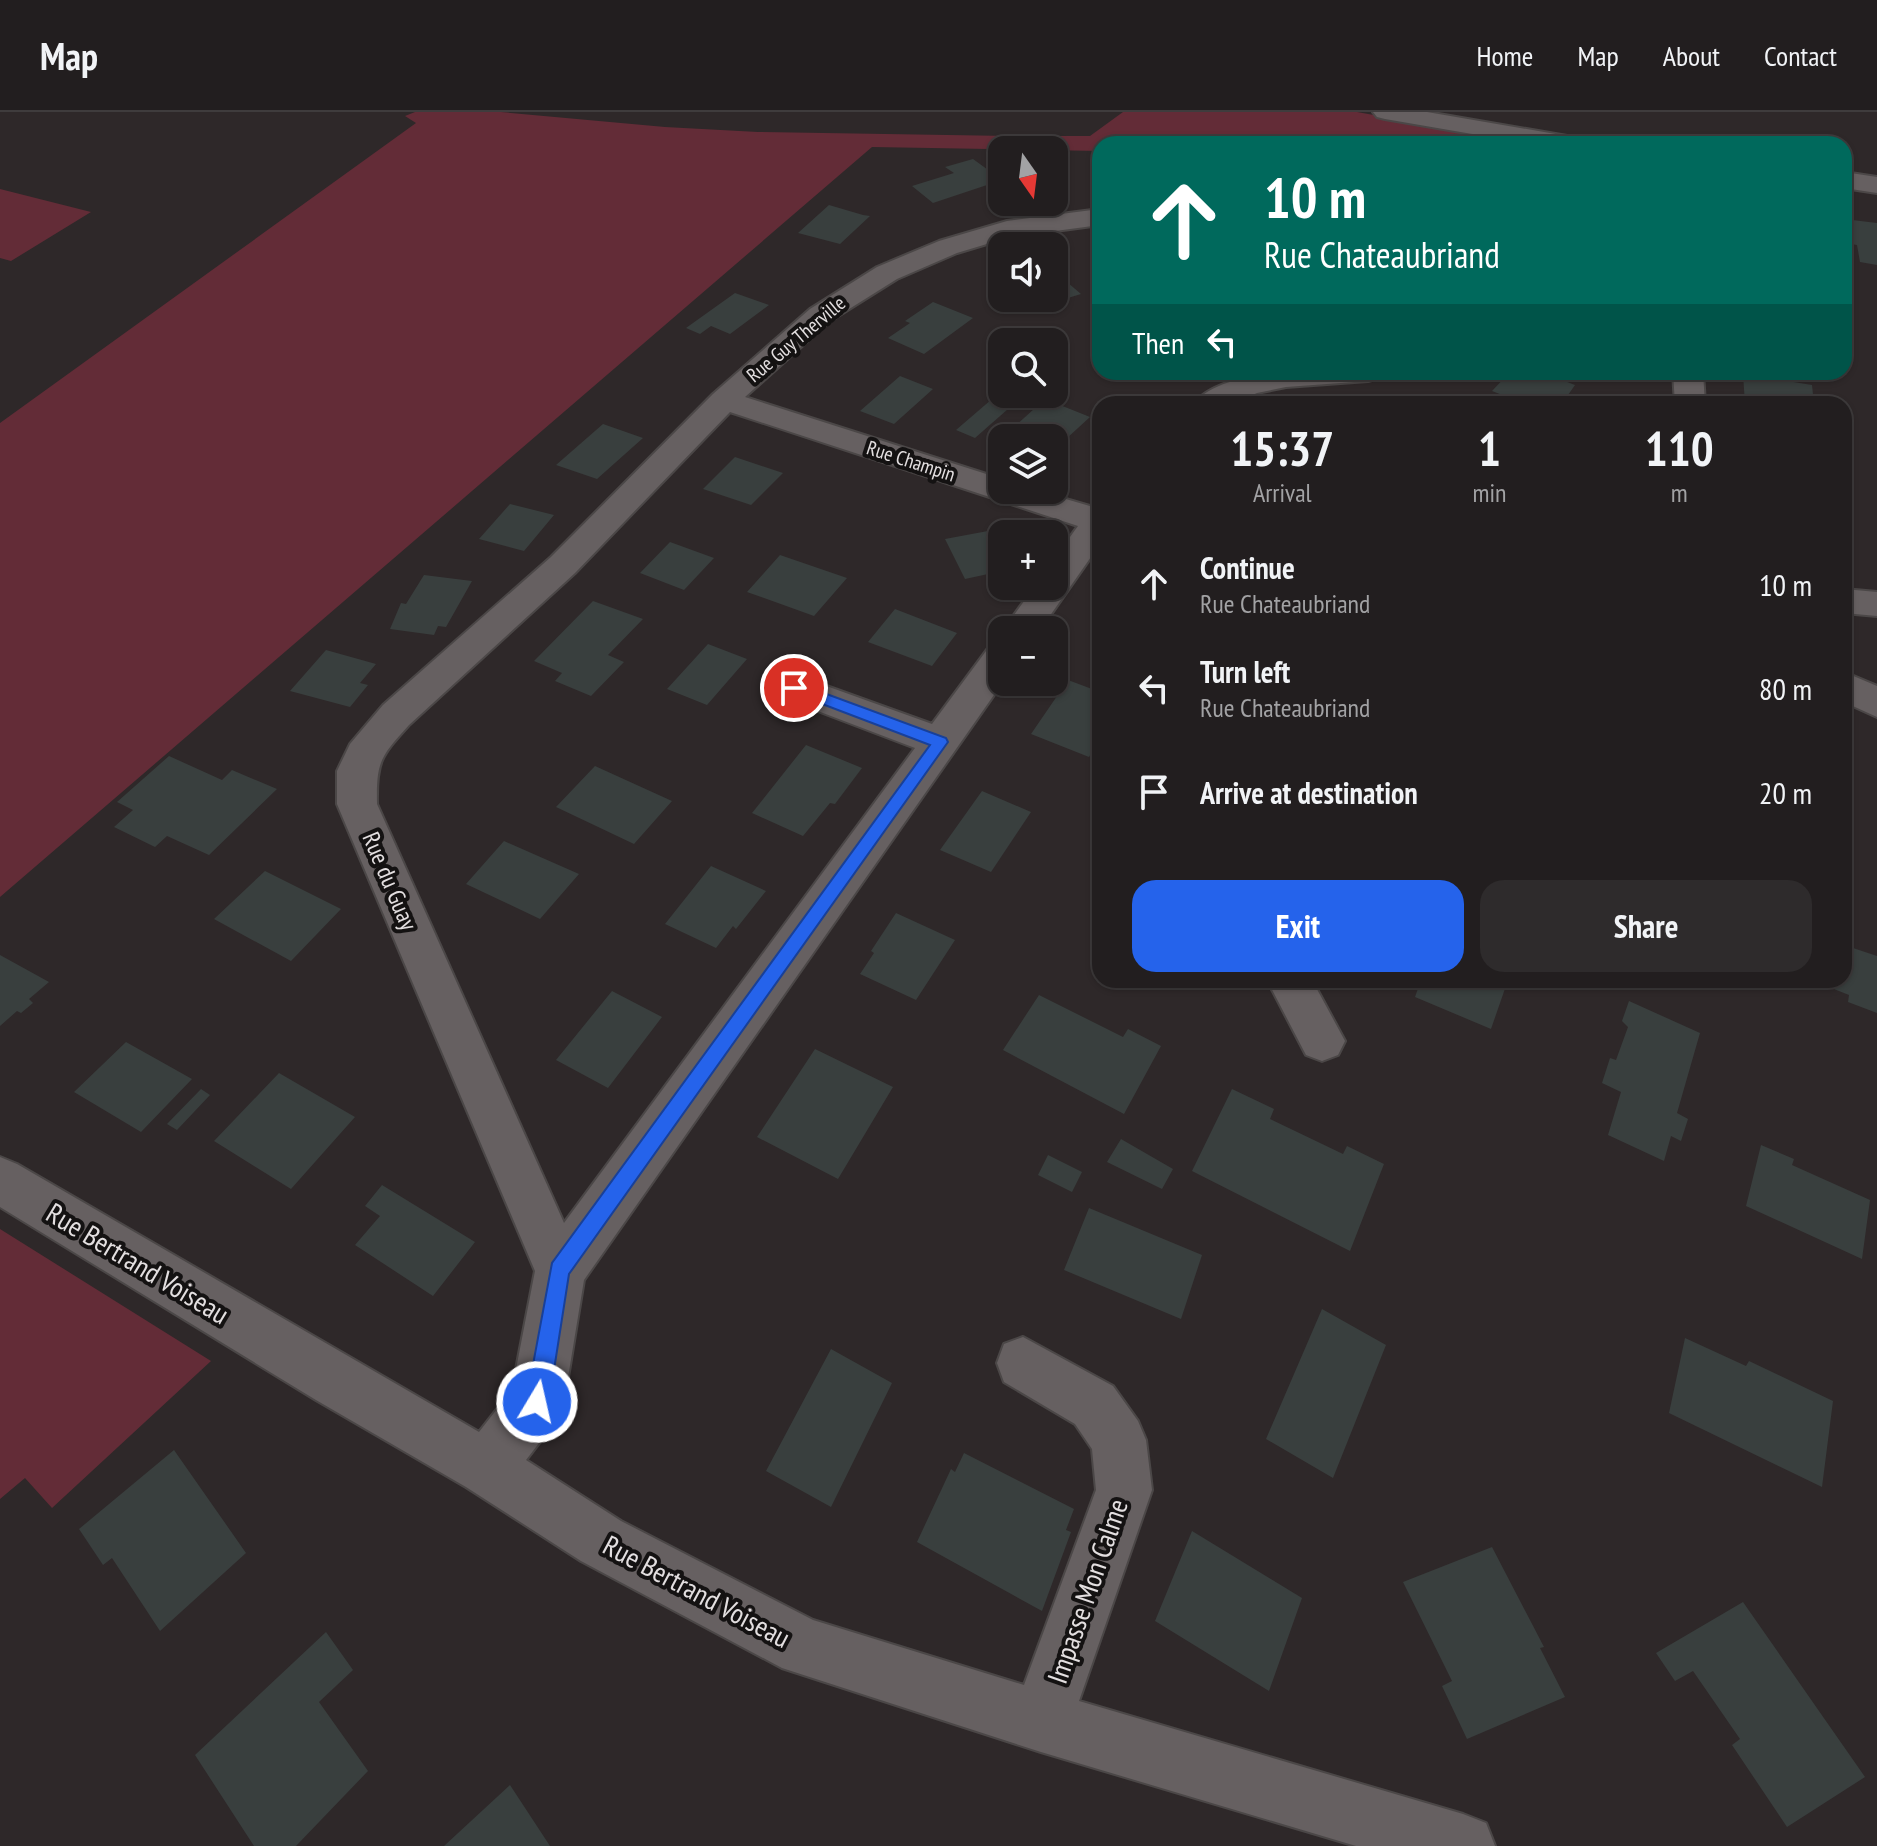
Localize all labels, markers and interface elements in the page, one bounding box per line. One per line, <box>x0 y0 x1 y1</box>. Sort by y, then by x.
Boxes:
text: Map <box>40 31 98 80</box>
text: Home <box>1477 37 1533 74</box>
text: Map <box>1577 37 1619 74</box>
text: About <box>1663 37 1720 74</box>
text: Contact <box>1764 37 1837 74</box>
north arrow <box>988 136 1068 216</box>
map controls <box>988 136 1068 696</box>
text: 10 m <box>1264 161 1366 233</box>
icon: ahead <box>1132 168 1236 272</box>
text: Rue Chateaubriand <box>1264 231 1500 278</box>
button: sound <box>988 232 1068 312</box>
street label: Rue Guy Therville <box>741 290 851 388</box>
icon: left <box>1200 320 1244 364</box>
text: Then <box>1132 323 1184 362</box>
button: search <box>988 328 1068 408</box>
text: 15:37 <box>1230 417 1334 479</box>
text: 1 <box>1478 417 1501 479</box>
text: 110 <box>1645 417 1714 479</box>
button: layers <box>988 424 1068 504</box>
street label: Rue Champin <box>863 434 959 488</box>
text: Arrival <box>1253 476 1312 509</box>
text: min <box>1472 476 1506 509</box>
text: m <box>1671 476 1688 509</box>
button: + <box>988 520 1068 600</box>
text: Continue <box>1200 548 1295 587</box>
icon: ahead <box>1132 562 1176 606</box>
text: 10 m <box>1759 565 1812 604</box>
text: Rue Chateaubriand <box>1200 587 1370 620</box>
button: − <box>988 616 1068 696</box>
text: Turn left <box>1200 652 1290 691</box>
pin <box>760 654 828 722</box>
icon: arrive <box>772 666 816 710</box>
icon: left <box>1132 666 1176 710</box>
text: 80 m <box>1759 669 1812 708</box>
text: Rue Chateaubriand <box>1200 691 1370 724</box>
icon: arrive <box>1132 770 1176 814</box>
text: Arrive at destination <box>1200 773 1418 812</box>
text: 20 m <box>1759 773 1812 812</box>
street label: Rue du Guay <box>355 827 425 935</box>
button: Exit <box>1132 880 1464 972</box>
button: Share <box>1480 880 1812 972</box>
street label: Rue Bertrand Voiseau <box>40 1194 236 1332</box>
position arrow <box>495 1360 579 1444</box>
street label: Impasse Mon Calme <box>1038 1494 1136 1688</box>
street label: Rue Bertrand Voiseau <box>597 1526 797 1656</box>

